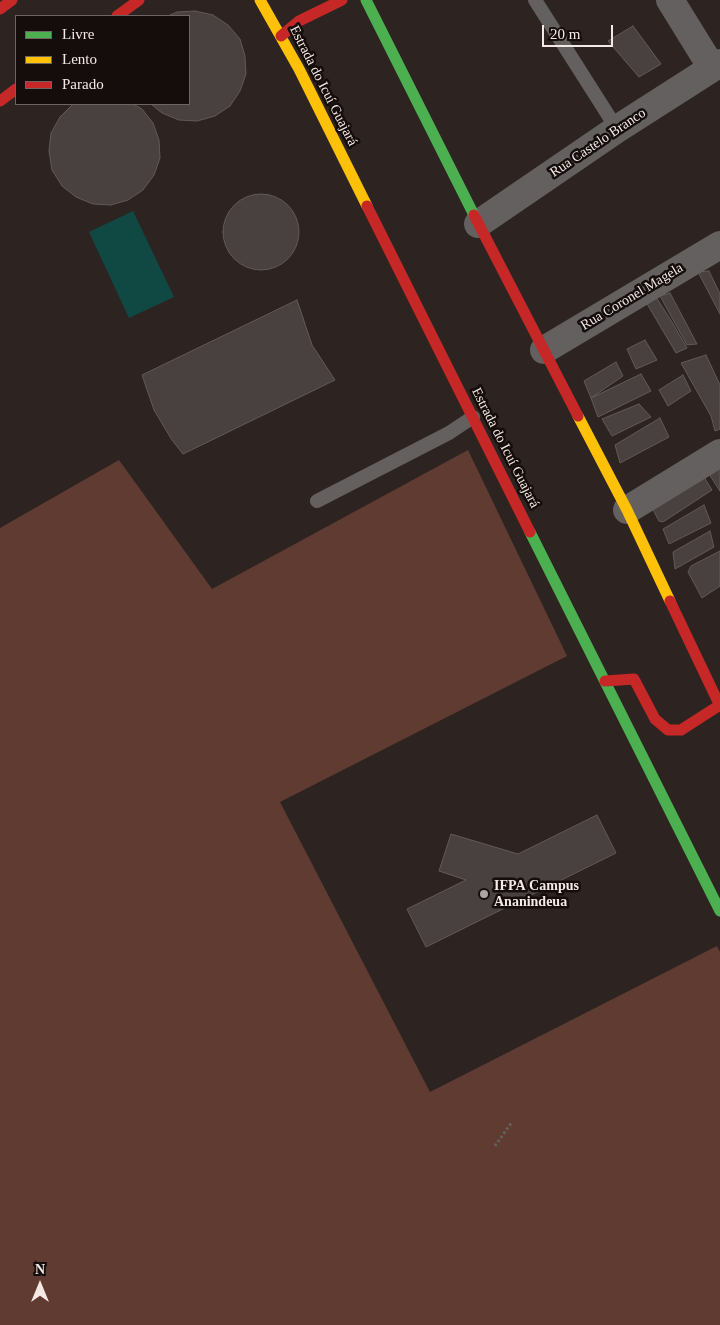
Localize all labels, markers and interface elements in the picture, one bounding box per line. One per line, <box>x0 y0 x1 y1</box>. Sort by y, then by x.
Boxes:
legend <box>15 15 190 105</box>
scale bar <box>545 15 616 47</box>
street label: Estrada do Icuí Guajará <box>285 23 361 149</box>
text: Livre <box>62 26 94 42</box>
text: 20 m <box>550 26 580 42</box>
text: Lento <box>62 51 97 67</box>
text: Parado <box>62 76 104 92</box>
street label: Rua Castelo Branco <box>547 105 649 181</box>
street label: Rua Coronel Magela <box>578 260 686 334</box>
street label: Estrada do Icuí Guajará <box>467 385 543 511</box>
place label: IFPA Campus Ananindeua <box>494 878 579 910</box>
marker: IFPA Campus Ananindeua <box>478 888 490 900</box>
north arrow <box>15 1260 65 1310</box>
text: N <box>35 1262 45 1277</box>

